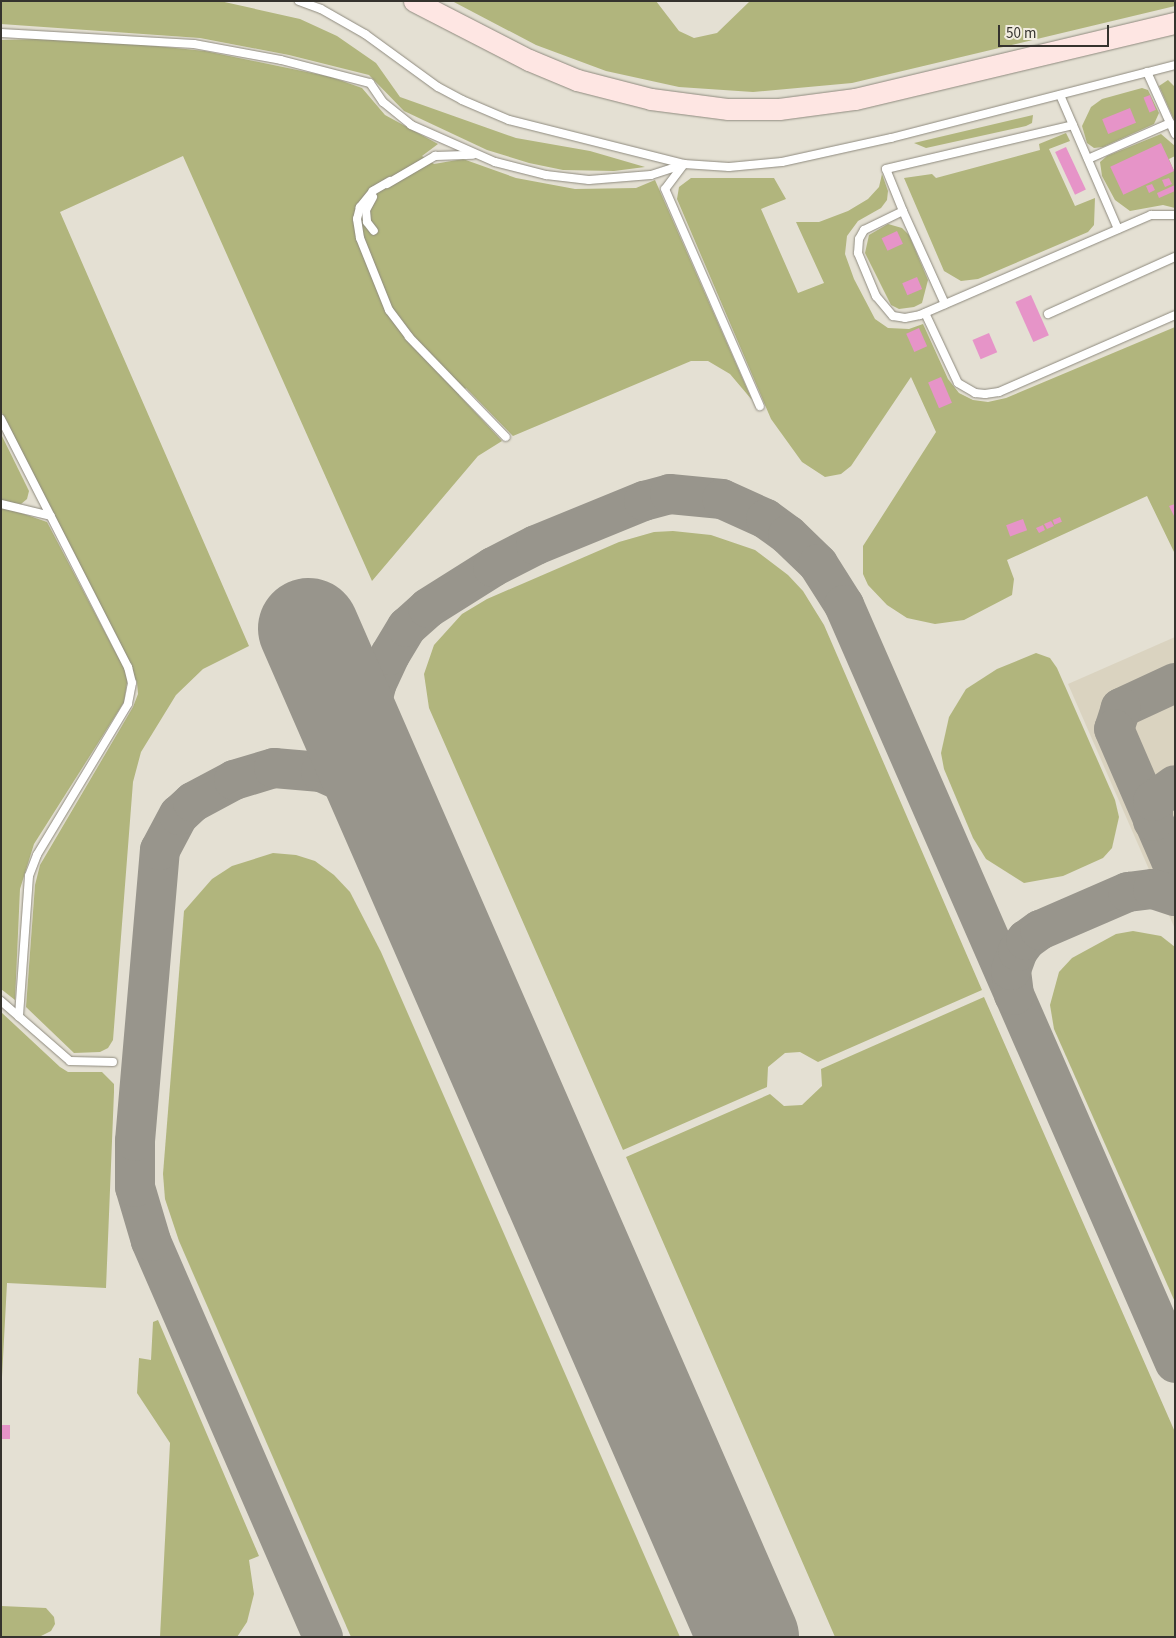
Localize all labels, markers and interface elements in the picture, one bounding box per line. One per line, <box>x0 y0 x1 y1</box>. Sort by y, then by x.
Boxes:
scale bar <box>1001 15 1112 47</box>
text: 50 m <box>1006 23 1036 44</box>

